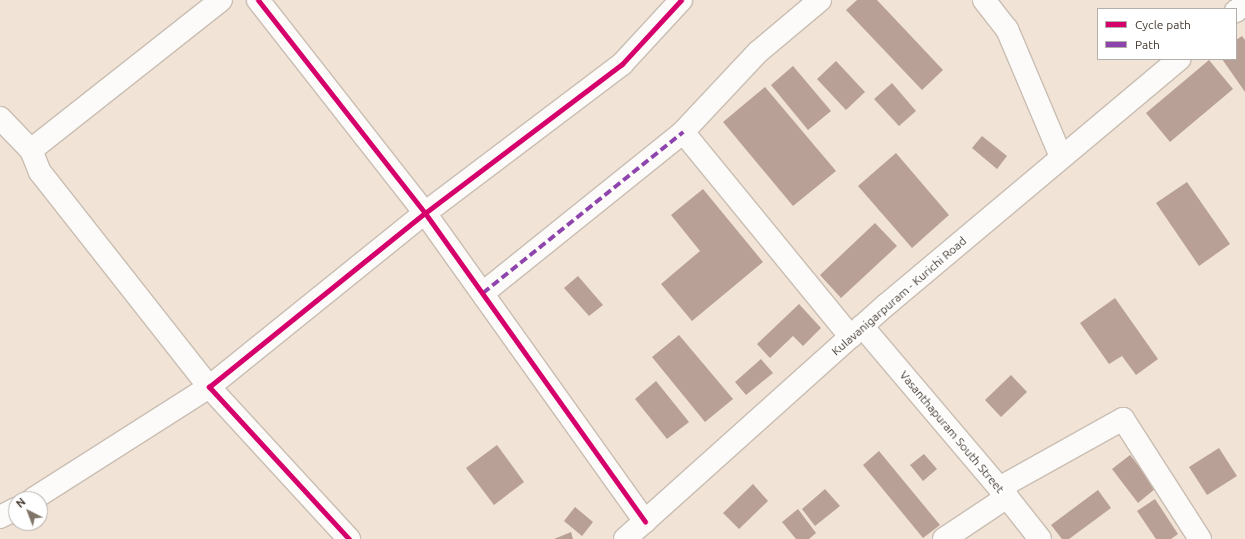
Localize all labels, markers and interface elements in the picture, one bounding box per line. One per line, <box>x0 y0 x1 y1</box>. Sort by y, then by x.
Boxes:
legend <box>1097 8 1237 60</box>
text: Cycle path <box>1135 18 1191 31</box>
text: Path <box>1135 38 1160 51</box>
street label: Kulavanigarpuram - Kurichi Road <box>829 233 969 359</box>
street label: Vasanthapuram South Street <box>897 368 1007 496</box>
north arrow <box>8 491 48 531</box>
text: N <box>14 496 28 510</box>

